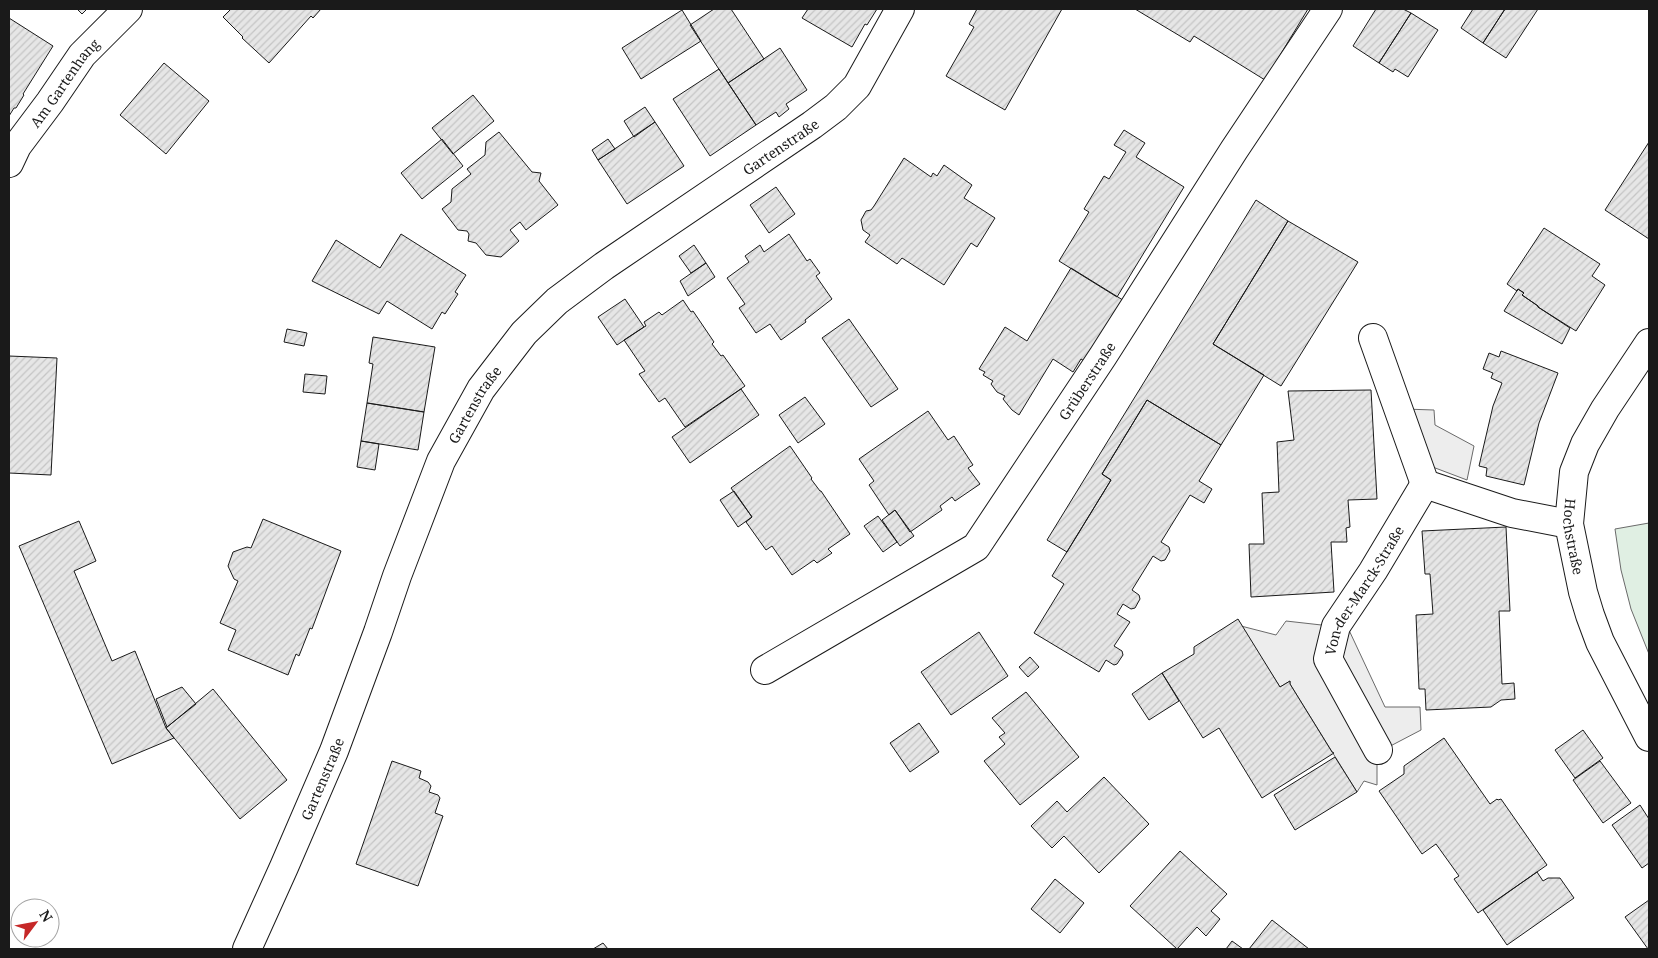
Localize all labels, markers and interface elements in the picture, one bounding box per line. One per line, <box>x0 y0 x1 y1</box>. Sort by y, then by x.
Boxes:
street label: Am Gartenhang <box>25 34 103 131</box>
street label: Gartenstraße <box>739 114 822 179</box>
street label: Grüberstraße <box>1054 338 1119 423</box>
street label: Gartenstraße <box>443 362 505 447</box>
street label: Hochstraße <box>1559 498 1589 576</box>
street label: Von-der-Marck-Straße <box>1320 522 1408 657</box>
street label: Gartenstraße <box>296 735 348 823</box>
north arrow <box>10 898 60 948</box>
text: N <box>35 906 57 926</box>

